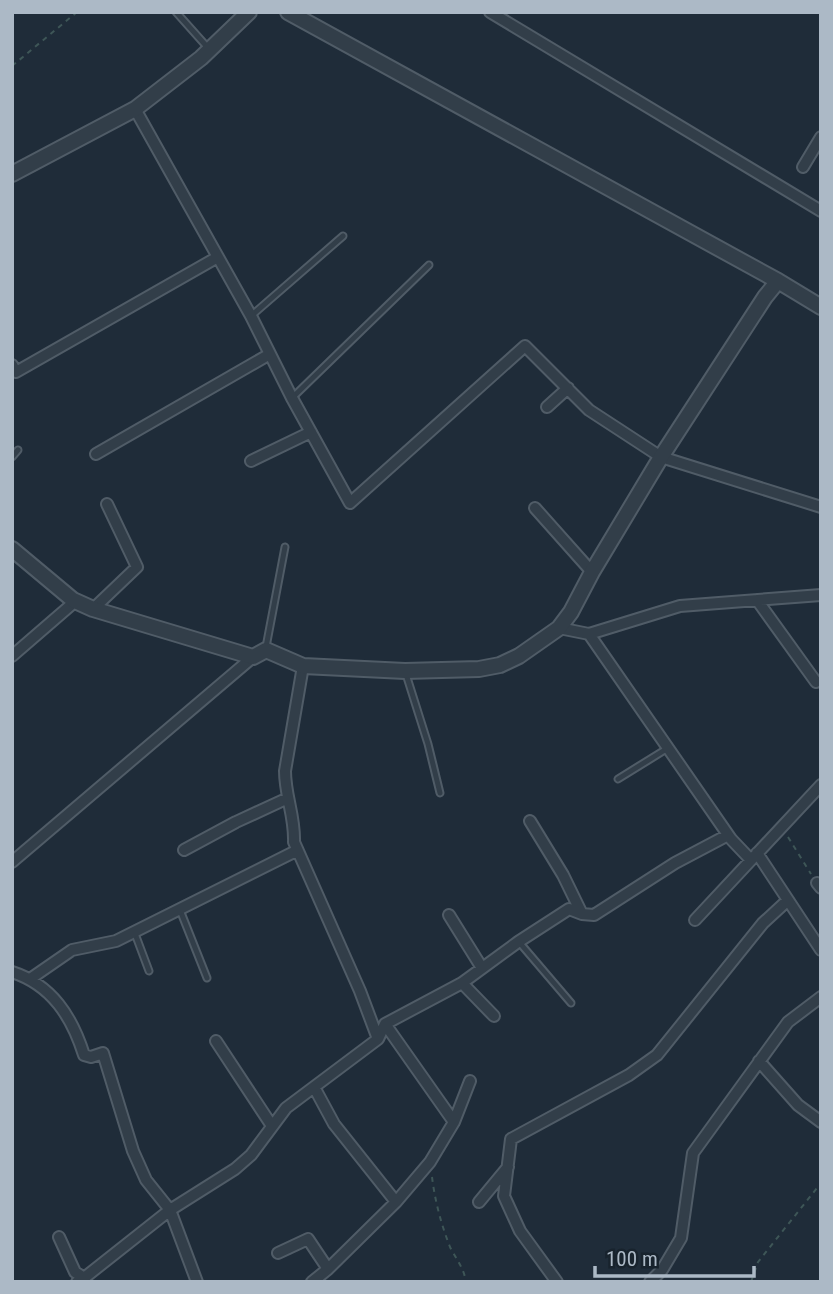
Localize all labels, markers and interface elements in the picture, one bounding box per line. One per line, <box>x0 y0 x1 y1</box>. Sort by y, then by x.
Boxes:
scale bar <box>595 1234 754 1278</box>
text: 100 m <box>606 1247 658 1271</box>

